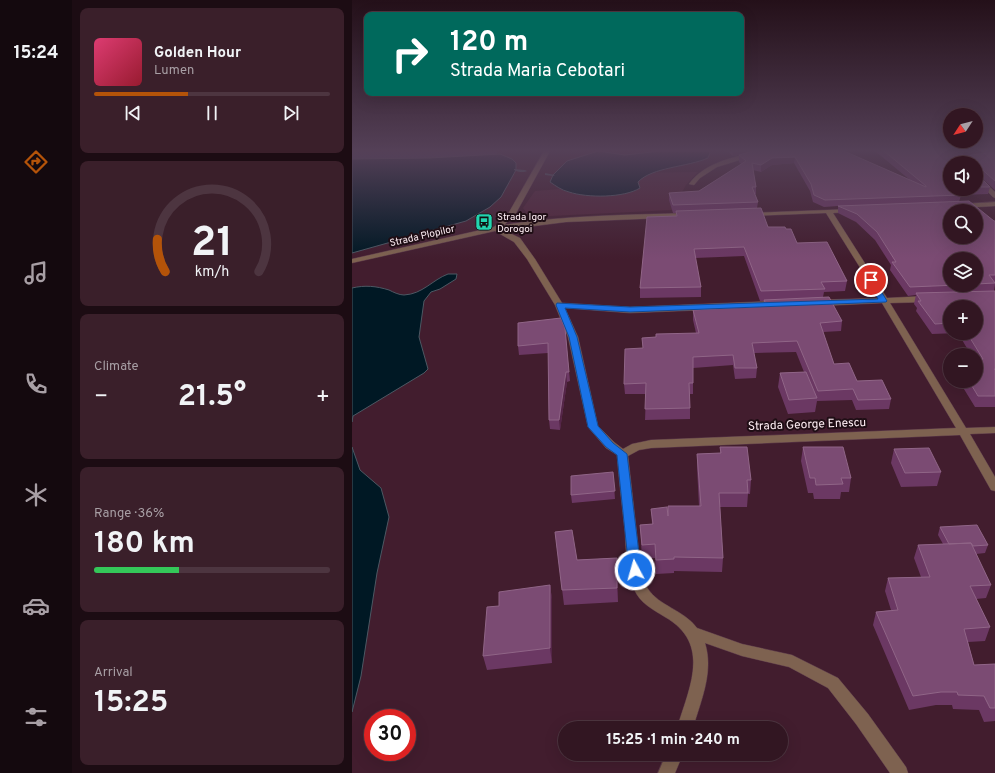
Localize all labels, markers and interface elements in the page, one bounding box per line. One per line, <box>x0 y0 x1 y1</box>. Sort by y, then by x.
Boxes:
text: 120 m <box>450 25 528 61</box>
icon: right <box>384 28 436 80</box>
text: 15:24 <box>13 42 59 65</box>
text: Golden Hour <box>154 44 241 63</box>
text: Strada Maria Cebotari <box>450 60 625 83</box>
text: Lumen <box>154 63 194 79</box>
icon: previous <box>122 102 144 124</box>
icon: pause <box>201 102 223 124</box>
icon: next <box>280 102 302 124</box>
north arrow <box>943 108 983 148</box>
map controls <box>943 108 983 388</box>
icon: directions <box>22 148 50 176</box>
button: sound <box>943 156 983 196</box>
button: search <box>943 204 983 244</box>
place label: Strada Igor Dorogoi <box>497 211 547 236</box>
bus stop icon: Strada Igor Dorogoi <box>474 212 494 232</box>
text: 21 <box>191 217 233 270</box>
street label: Strada Plopilor <box>389 223 456 250</box>
button: layers <box>943 252 983 292</box>
icon: music <box>22 259 50 287</box>
text: km/h <box>195 262 229 280</box>
pin <box>854 263 888 297</box>
icon: arrive <box>860 269 882 291</box>
button: + <box>943 300 983 340</box>
button: − <box>943 348 983 388</box>
text: Climate <box>94 359 139 375</box>
icon: phone <box>22 370 50 398</box>
text: 21.5° <box>178 379 246 416</box>
text: − <box>94 384 108 411</box>
text: + <box>316 384 330 411</box>
street label: Strada George Enescu <box>748 415 866 435</box>
icon: climate <box>22 481 50 509</box>
text: Range · 36% <box>94 506 164 522</box>
text: 180 km <box>94 526 195 563</box>
position arrow <box>614 549 656 591</box>
icon: car <box>22 592 50 620</box>
text: Arrival <box>94 665 133 681</box>
text: 15:25 <box>94 685 168 722</box>
icon: filters <box>22 703 50 731</box>
speed limit sign: 30 <box>364 709 416 761</box>
text: 15:25 · 1 min · 240 m <box>606 731 740 750</box>

